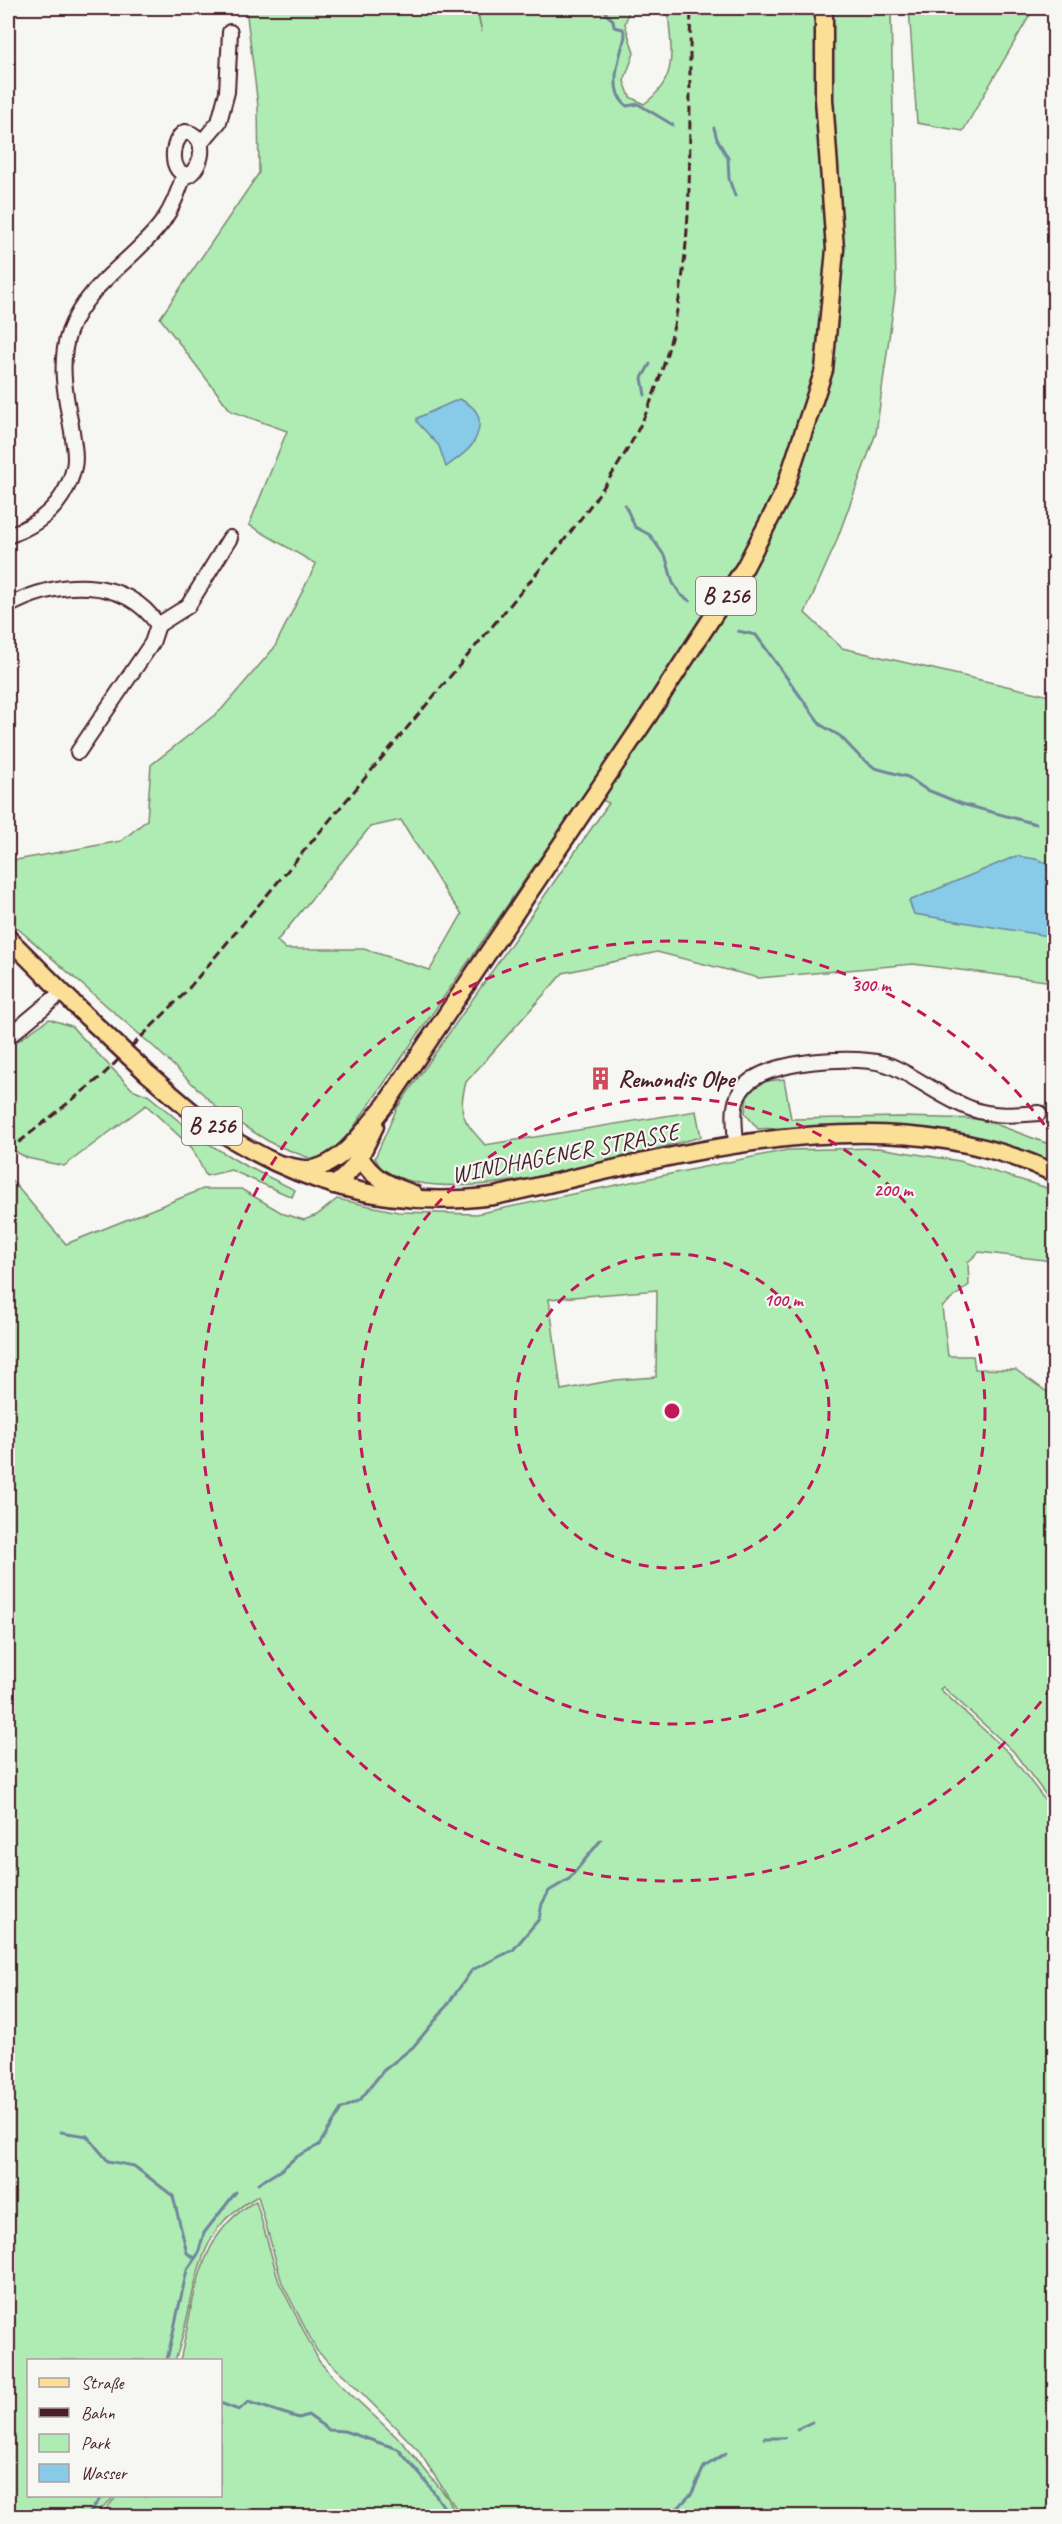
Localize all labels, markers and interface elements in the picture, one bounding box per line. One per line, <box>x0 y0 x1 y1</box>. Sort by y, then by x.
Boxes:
road number: B 256 <box>696 577 756 615</box>
text: 300 m <box>852 974 892 996</box>
place label: Remondis Olpe <box>618 1064 736 1094</box>
building icon: Remondis Olpe <box>587 1066 613 1092</box>
road number: B 256 <box>182 1107 242 1145</box>
street label: WINDHAGENER STRASSE <box>449 1116 684 1190</box>
text: 200 m <box>874 1179 914 1201</box>
text: 100 m <box>764 1289 804 1311</box>
centre of rings <box>662 1401 682 1421</box>
legend <box>27 2359 222 2497</box>
text: Straße <box>81 2372 125 2394</box>
text: Bahn <box>81 2402 116 2424</box>
text: Park <box>81 2432 111 2454</box>
text: Wasser <box>81 2462 128 2484</box>

